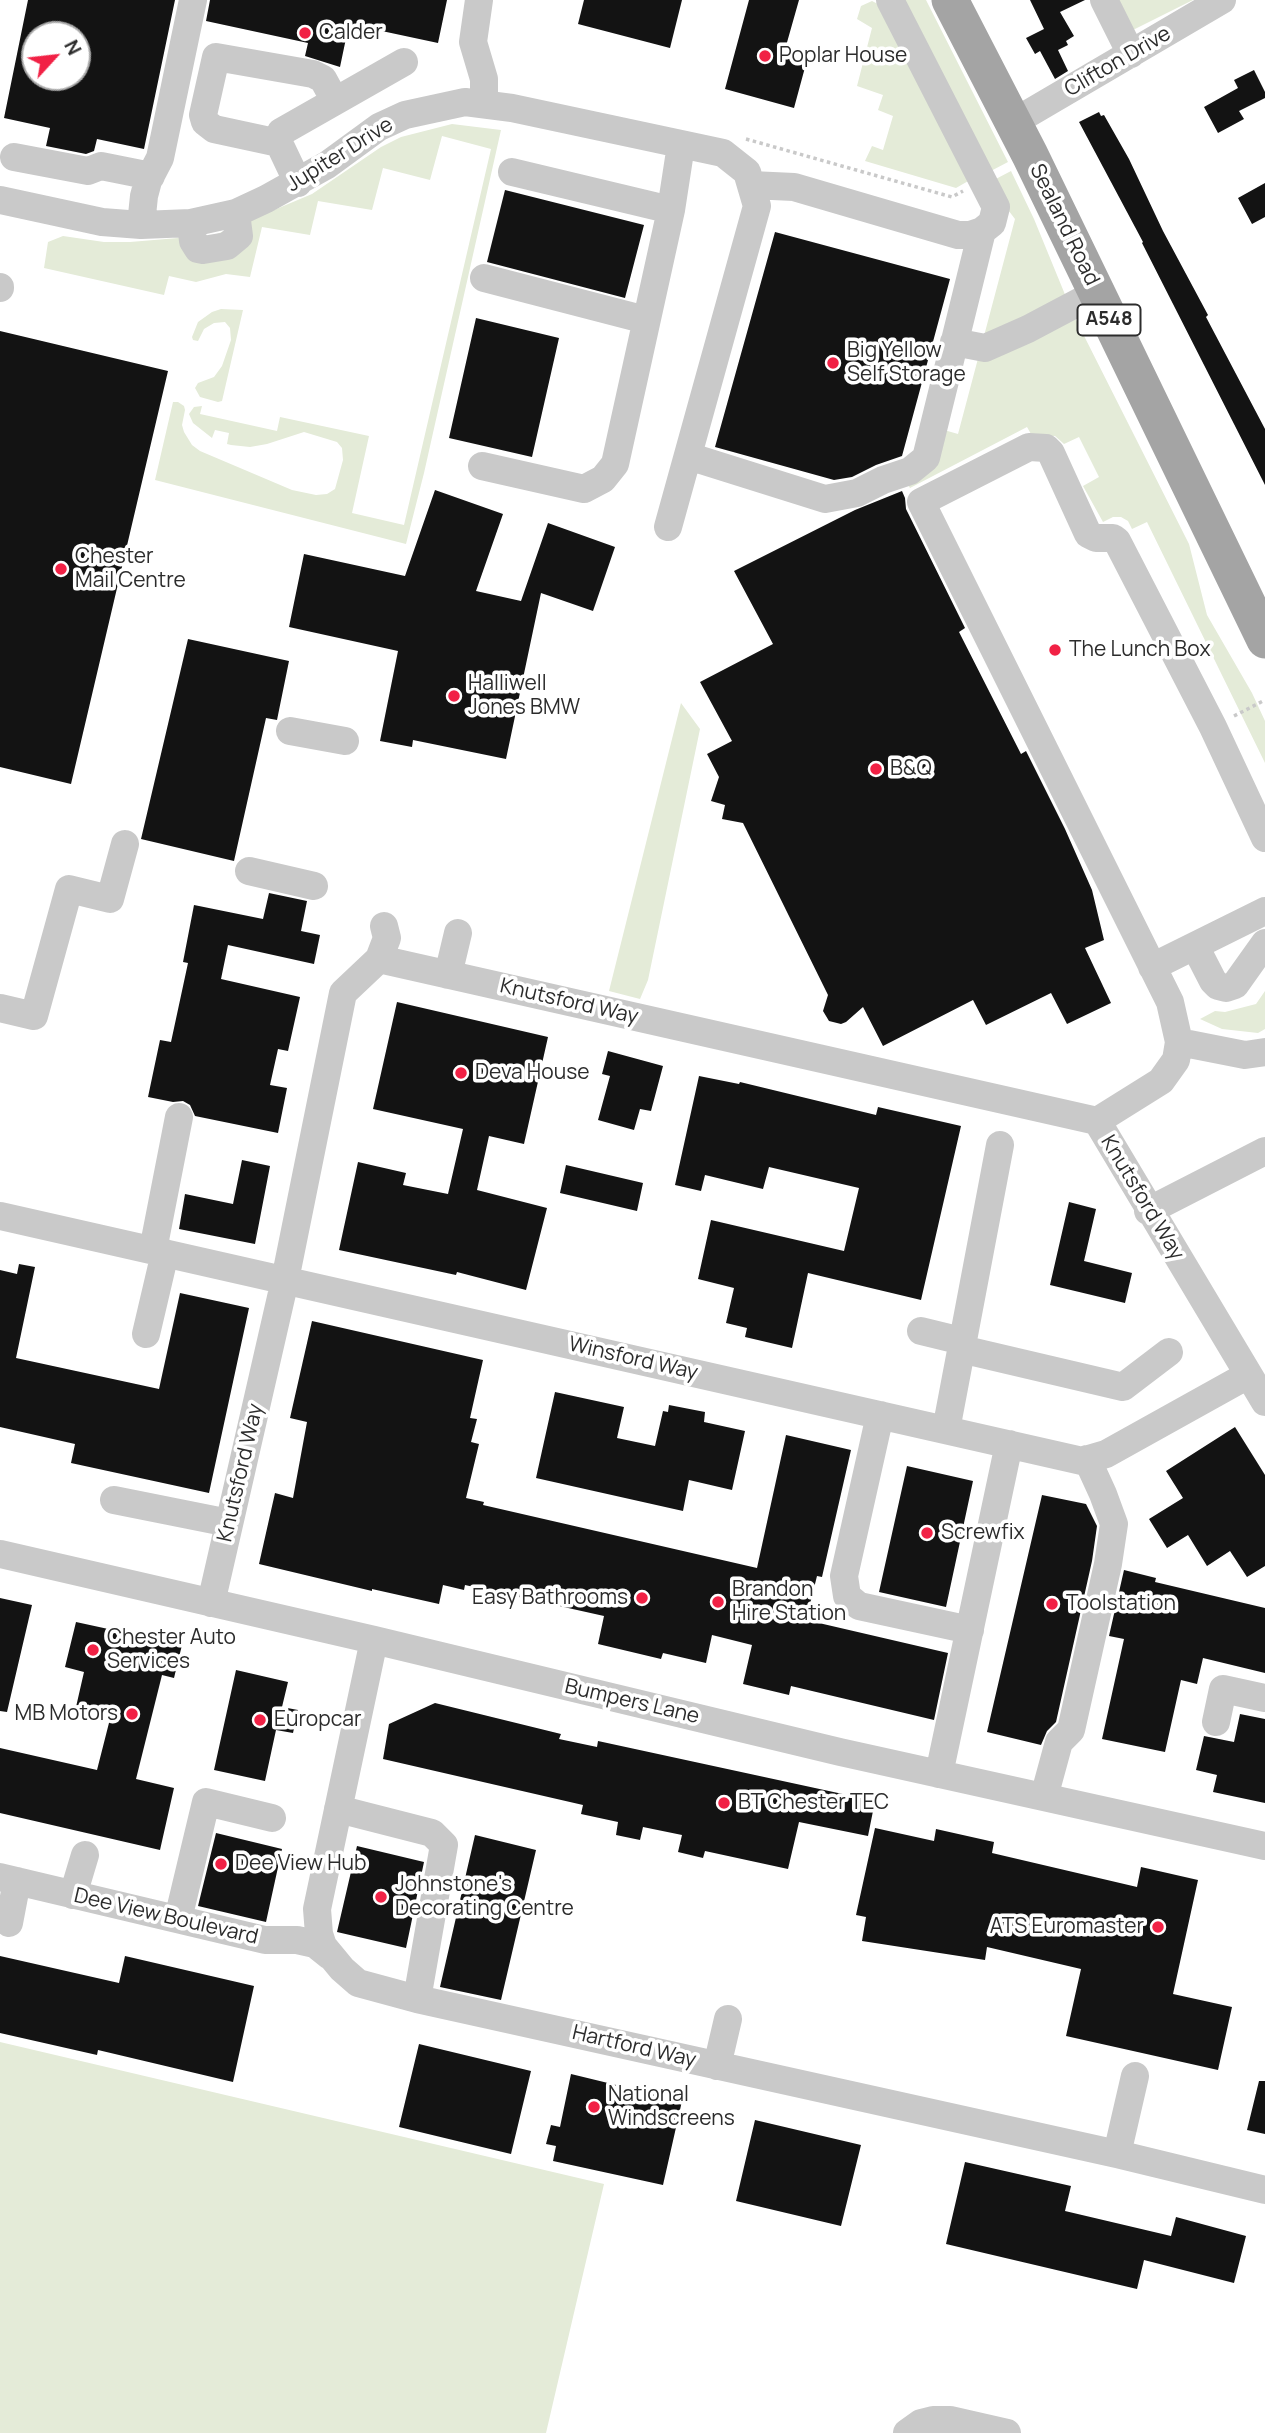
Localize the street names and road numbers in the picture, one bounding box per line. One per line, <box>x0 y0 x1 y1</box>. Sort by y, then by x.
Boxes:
street label: Clifton Drive <box>1060 21 1176 103</box>
street label: Jupiter Drive <box>282 112 398 198</box>
street label: Sealand Road <box>1024 160 1104 290</box>
road number: A548 <box>1078 304 1140 336</box>
street label: Knutsford Way <box>497 974 641 1030</box>
street label: Knutsford Way <box>1095 1131 1189 1265</box>
street label: Winsford Way <box>566 1332 700 1386</box>
street label: Knutsford Way <box>213 1401 269 1545</box>
street label: Bumpers Lane <box>562 1674 702 1730</box>
street label: Dee View Boulevard <box>71 1884 261 1950</box>
street label: Hartford Way <box>570 2021 698 2073</box>

